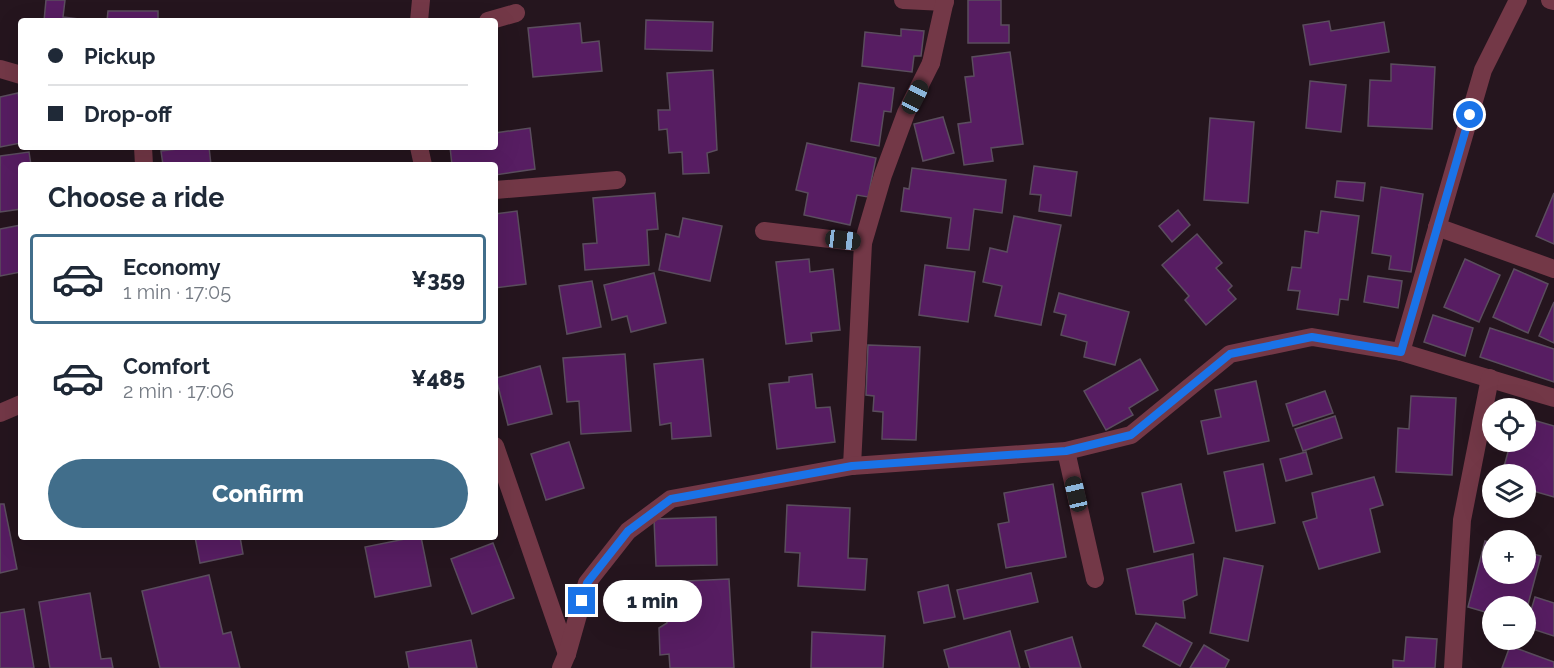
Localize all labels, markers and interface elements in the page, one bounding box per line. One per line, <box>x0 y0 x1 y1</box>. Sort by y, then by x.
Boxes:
text: Pickup <box>84 43 156 69</box>
car <box>899 77 931 117</box>
text: Drop-off <box>84 101 172 127</box>
route start <box>1456 101 1483 128</box>
text: Choose a ride <box>48 182 224 213</box>
car <box>824 229 862 251</box>
icon: car <box>51 252 105 306</box>
text: Economy <box>123 254 221 280</box>
text: ¥359 <box>411 266 465 292</box>
text: 1 min · 17:05 <box>123 280 231 304</box>
icon: car <box>51 351 105 405</box>
text: Comfort <box>123 353 210 379</box>
text: ¥485 <box>411 365 465 391</box>
text: 2 min · 17:06 <box>123 379 234 403</box>
map controls <box>1482 398 1536 650</box>
button: locate <box>1482 398 1536 452</box>
button: Confirm <box>48 459 468 528</box>
button: layers <box>1482 464 1536 518</box>
car <box>1063 474 1089 514</box>
button: + <box>1482 530 1536 584</box>
callout: 1 min <box>603 580 702 622</box>
route end <box>568 587 595 614</box>
text: 1 min <box>627 589 678 613</box>
button: − <box>1482 596 1536 650</box>

